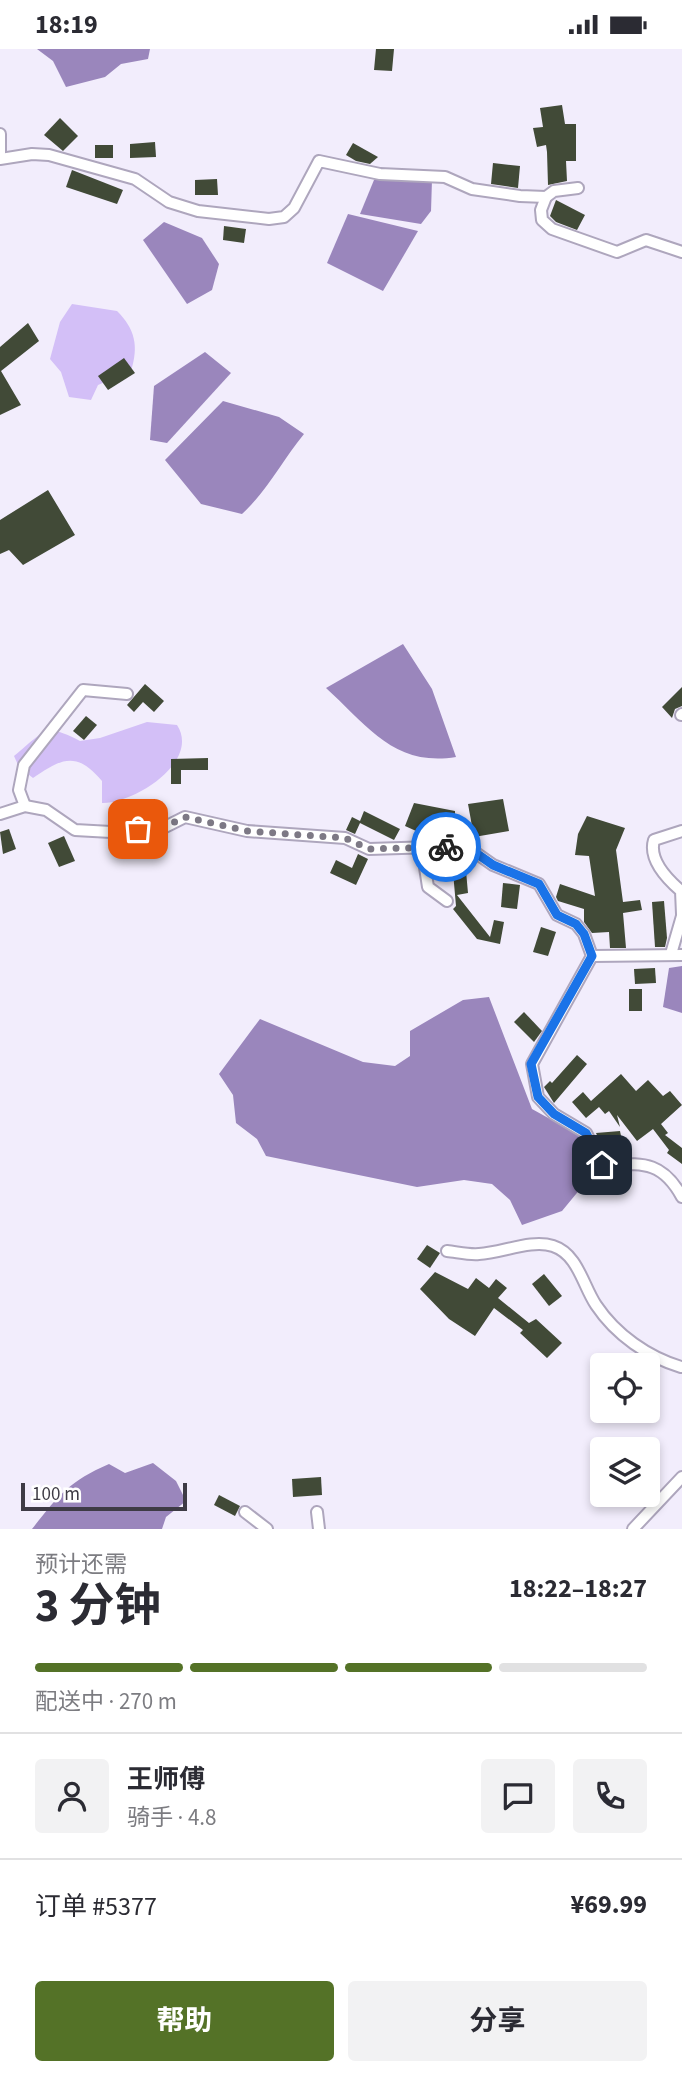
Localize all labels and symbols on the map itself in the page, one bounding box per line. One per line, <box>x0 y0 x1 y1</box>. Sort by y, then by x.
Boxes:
pin <box>108 799 168 859</box>
courier <box>411 812 481 882</box>
pin <box>572 1135 632 1195</box>
scale bar <box>21 1480 187 1512</box>

